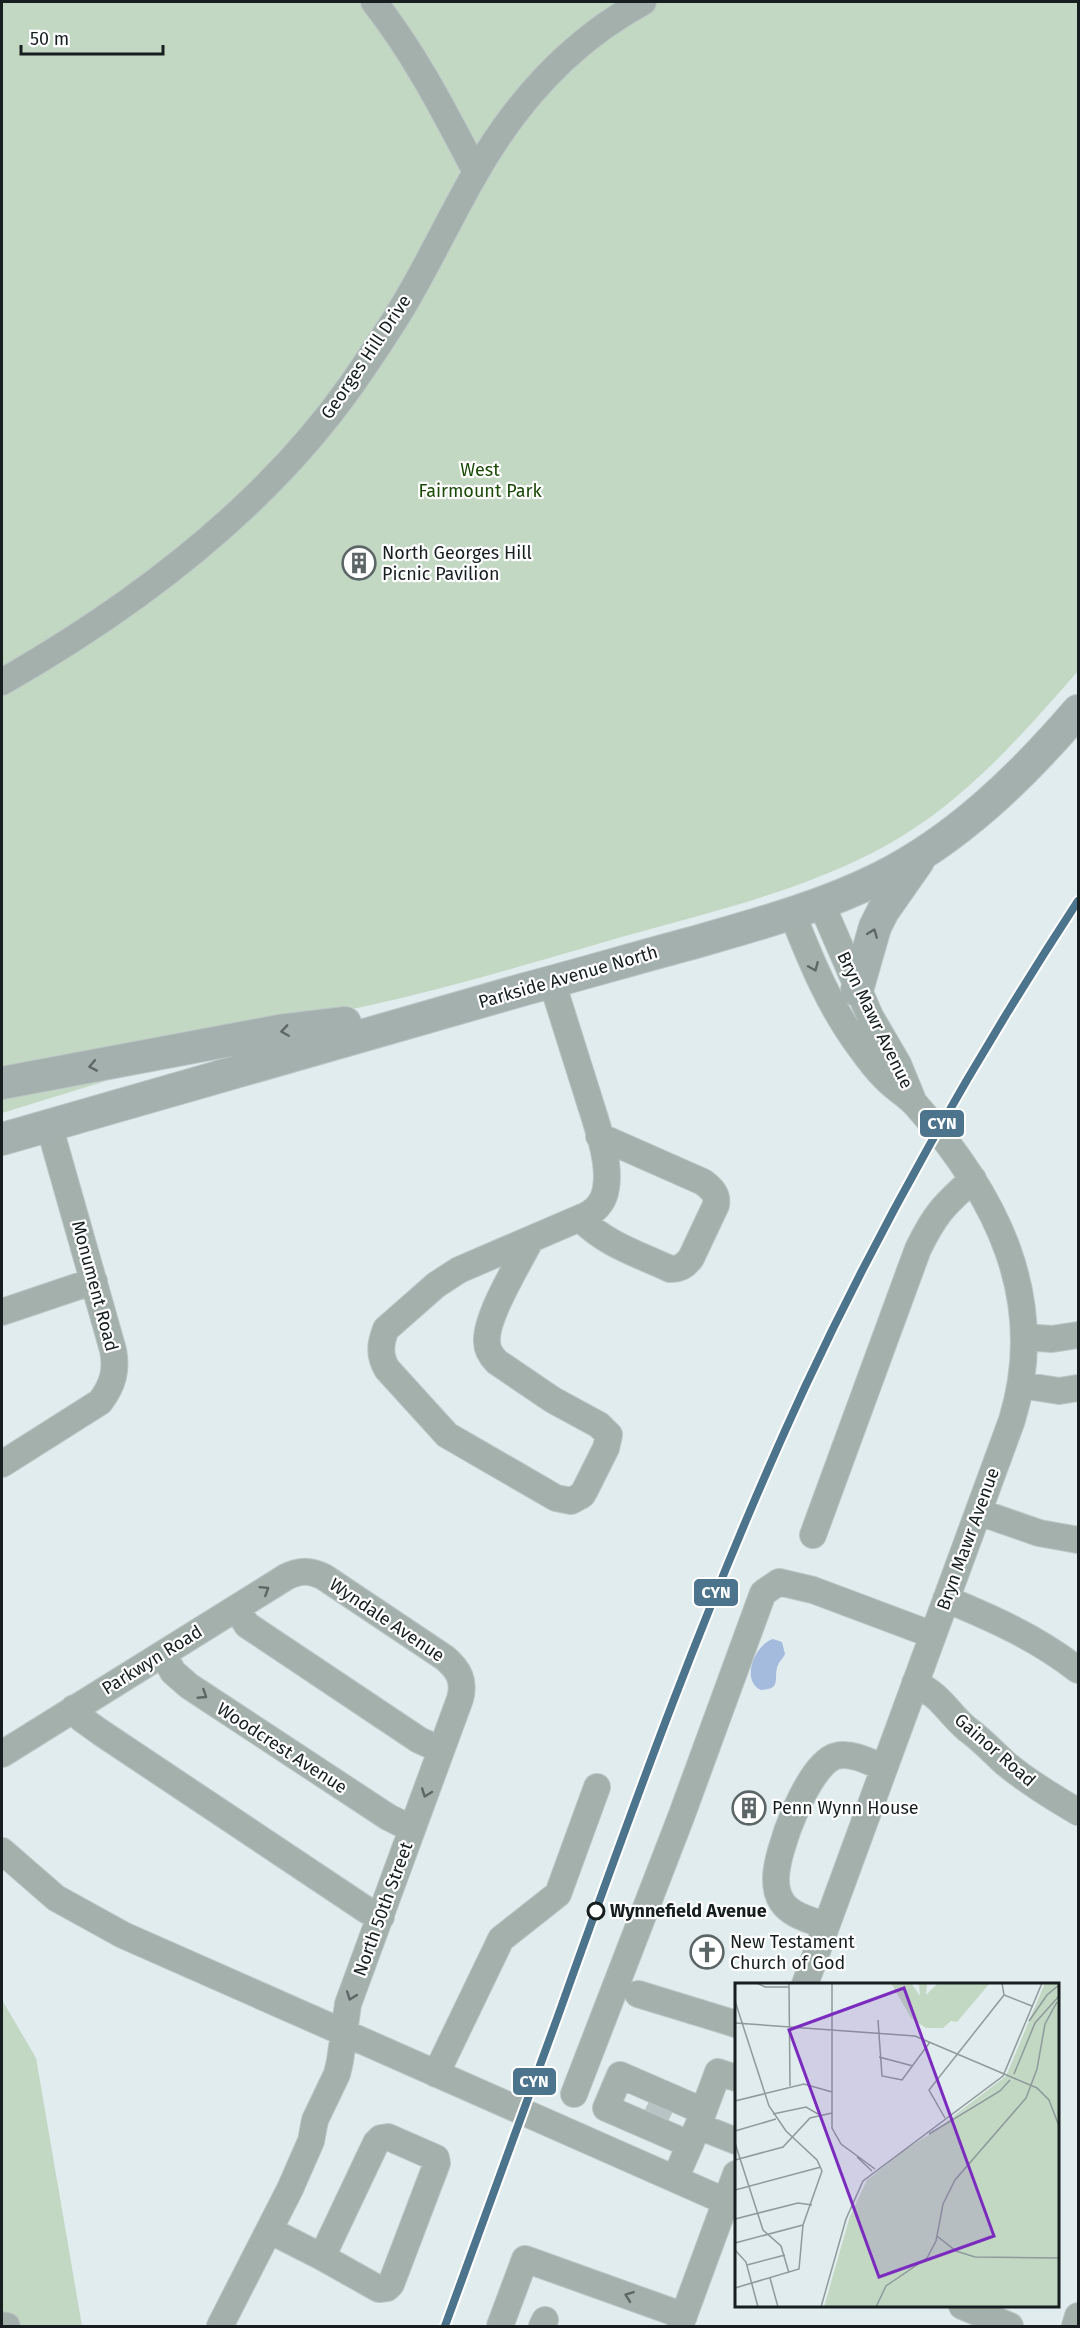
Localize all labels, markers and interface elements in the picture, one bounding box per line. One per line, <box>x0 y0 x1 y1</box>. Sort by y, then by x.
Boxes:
scale bar <box>21 18 164 56</box>
text: 50 m <box>30 28 69 50</box>
street label: Georges Hill Drive <box>316 291 416 423</box>
park label: West Fairmount Park <box>418 459 542 502</box>
place label: North Georges Hill Picnic Pavilion <box>382 542 532 585</box>
building icon: North Georges Hill Picnic Pavilion <box>341 545 377 581</box>
one-way arrow <box>866 929 878 940</box>
street label: Parkside Avenue North <box>476 941 660 1013</box>
street label: Bryn Mawr Avenue <box>832 948 918 1092</box>
one-way arrow <box>807 961 819 972</box>
one-way arrow <box>280 1024 289 1036</box>
one-way arrow <box>88 1059 98 1072</box>
line badge: CYN <box>919 1109 965 1138</box>
text: CYN <box>927 1114 957 1133</box>
street label: Monument Road <box>67 1218 123 1354</box>
street label: Bryn Mawr Avenue <box>932 1465 1004 1613</box>
street label: Wyndale Avenue <box>325 1573 449 1667</box>
line badge: CYN <box>693 1578 739 1607</box>
text: CYN <box>701 1583 731 1602</box>
one-way arrow <box>259 1585 269 1597</box>
street label: Parkwyn Road <box>98 1620 206 1700</box>
one-way arrow <box>196 1688 207 1699</box>
street label: Woodcrest Avenue <box>213 1698 351 1798</box>
street label: Gainor Road <box>950 1709 1040 1791</box>
one-way arrow <box>420 1787 433 1798</box>
building icon: Penn Wynn House <box>731 1790 767 1826</box>
place label: Penn Wynn House <box>772 1797 919 1819</box>
street label: North 50th Street <box>349 1838 418 1979</box>
place label: Wynnefield Avenue <box>610 1900 767 1922</box>
marker: Wynnefield Avenue <box>587 1902 605 1920</box>
place label: New Testament Church of God <box>730 1931 855 1974</box>
church icon: New Testament Church of God <box>689 1934 725 1970</box>
inset map <box>735 1983 1059 2307</box>
one-way arrow <box>346 1990 359 2001</box>
line badge: CYN <box>512 2067 557 2096</box>
text: CYN <box>519 2072 549 2091</box>
one-way arrow <box>624 2291 635 2303</box>

